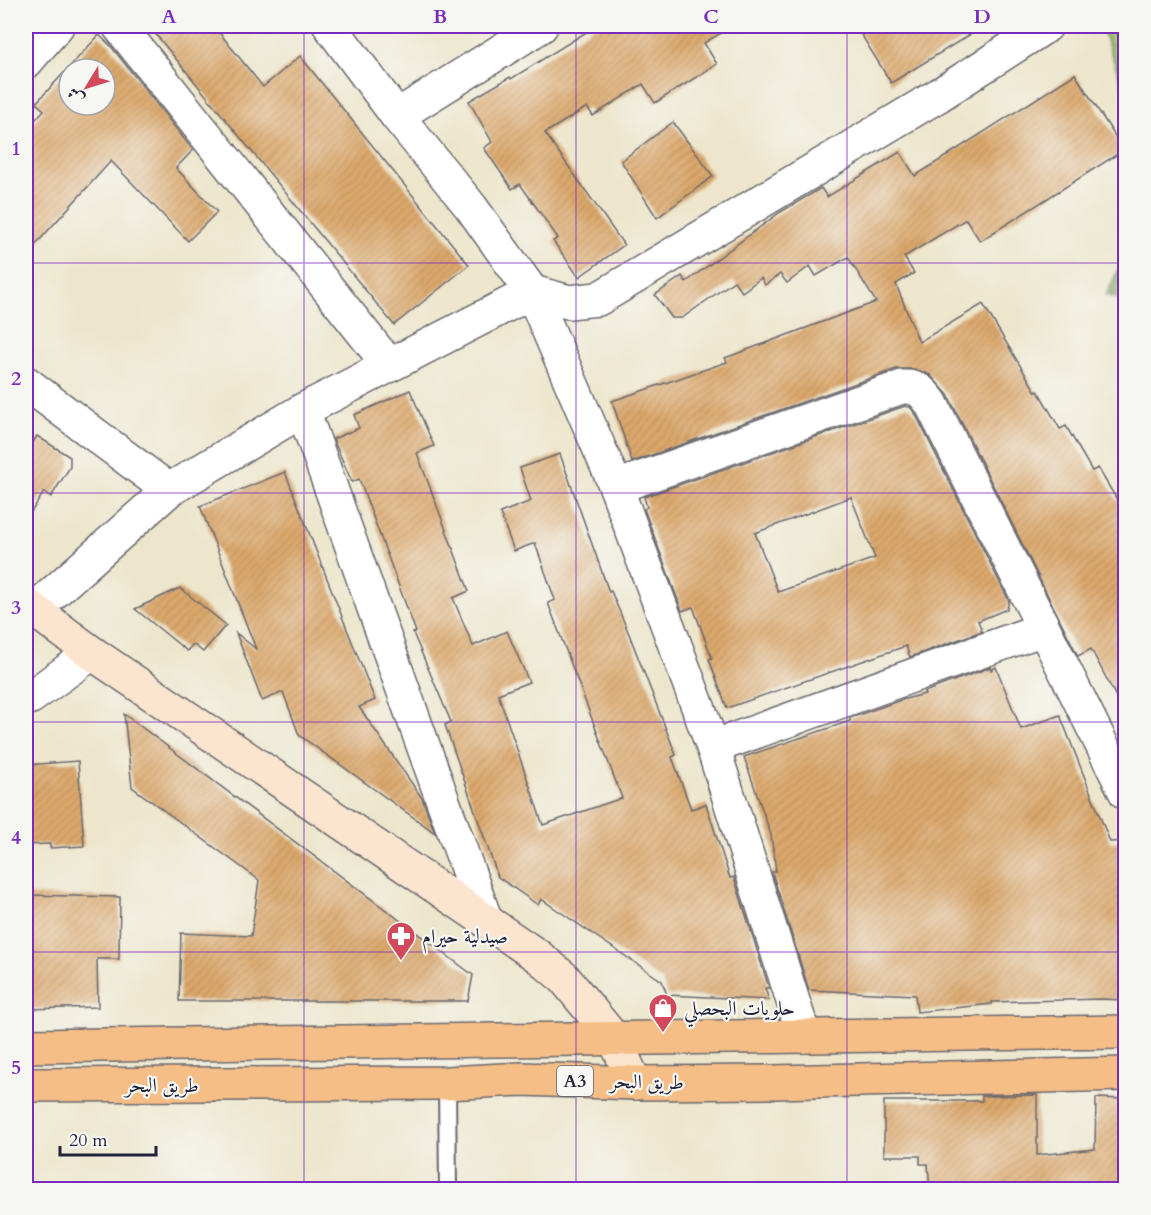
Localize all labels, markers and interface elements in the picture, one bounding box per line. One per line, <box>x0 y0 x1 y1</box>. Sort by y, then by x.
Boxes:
text: A <box>161 3 177 30</box>
text: B <box>433 3 447 30</box>
text: C <box>703 3 719 30</box>
text: D <box>973 3 991 30</box>
north arrow <box>57 57 117 117</box>
text: ش <box>62 83 90 109</box>
text: 1 <box>11 135 21 162</box>
text: 2 <box>11 365 21 392</box>
text: 3 <box>11 594 21 621</box>
text: 4 <box>11 824 21 851</box>
pharmacy icon: صيدلية حيرام <box>385 920 417 962</box>
place label: صيدلية حيرام <box>422 923 508 954</box>
shop icon: حلويات البحصلي <box>647 992 679 1034</box>
place label: حلويات البحصلي <box>684 995 795 1028</box>
text: 5 <box>11 1054 21 1081</box>
road number: A3 <box>557 1066 593 1096</box>
street label: طريق البحر <box>608 1068 684 1096</box>
street label: طريق البحر <box>123 1072 199 1099</box>
scale bar <box>60 1119 156 1157</box>
text: 20 m <box>69 1128 108 1153</box>

